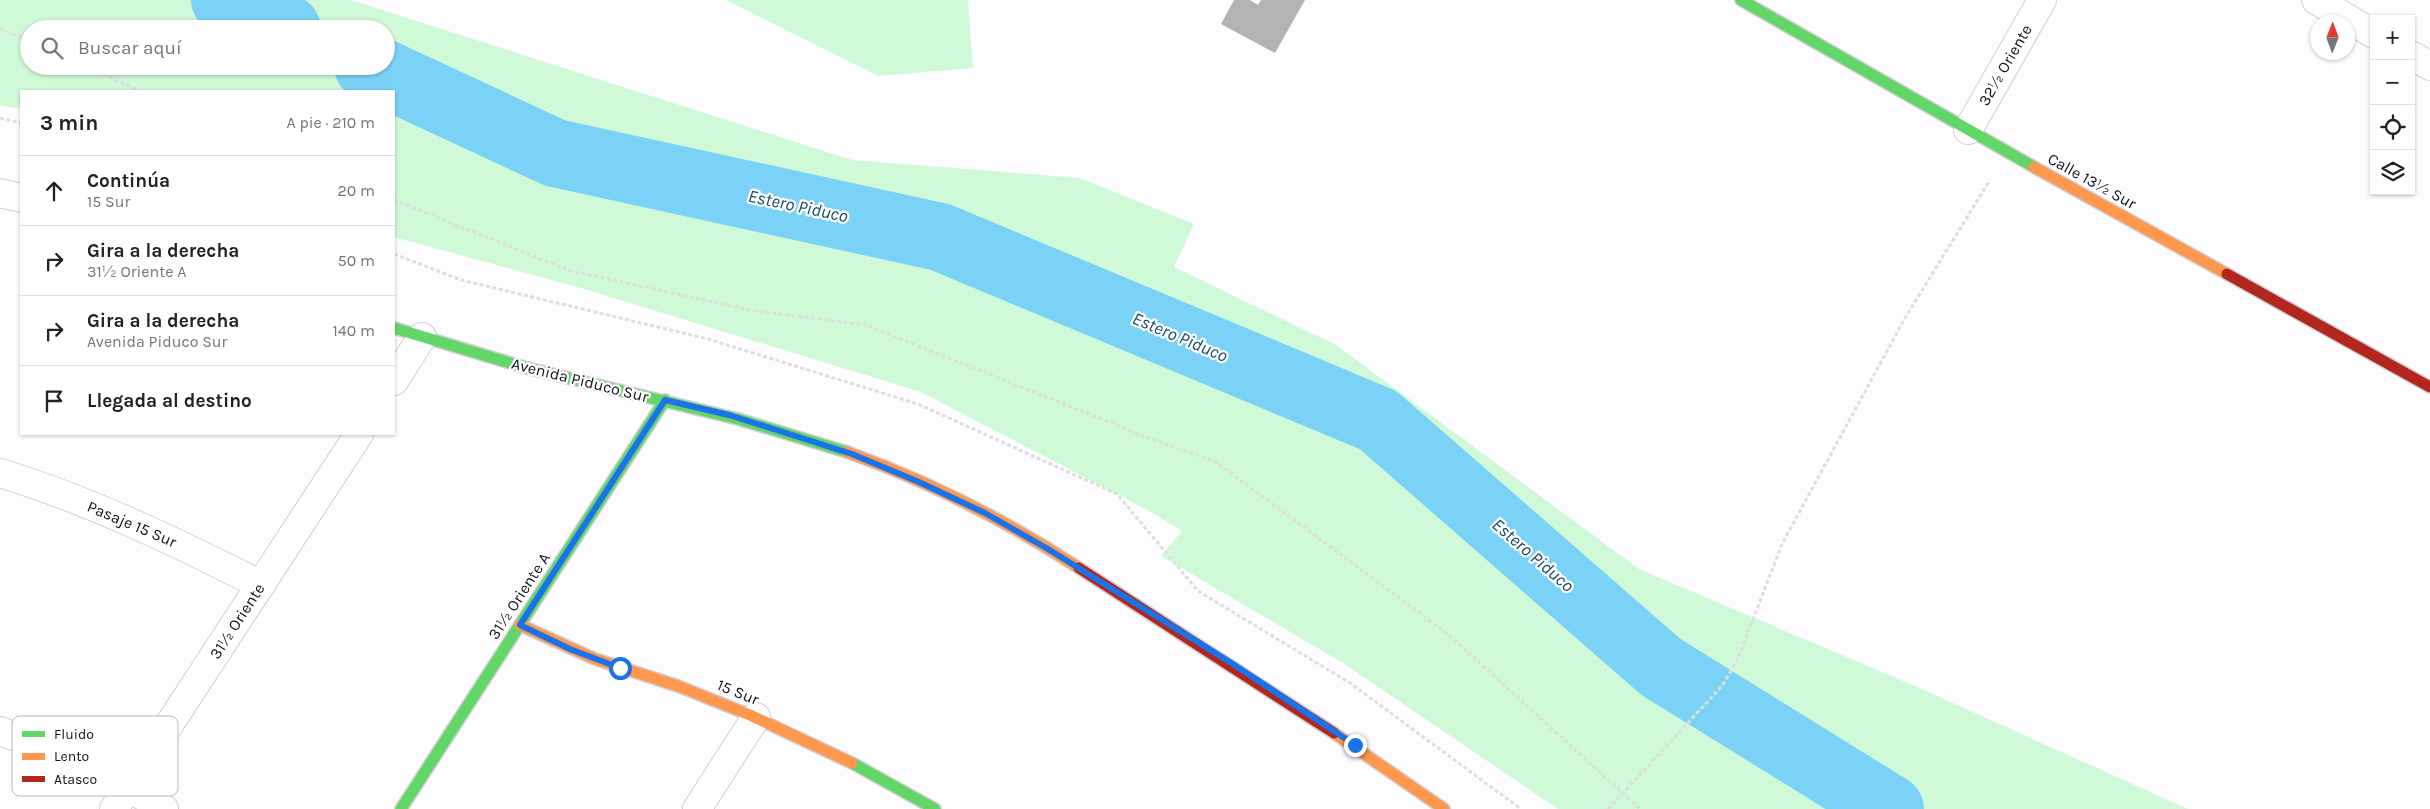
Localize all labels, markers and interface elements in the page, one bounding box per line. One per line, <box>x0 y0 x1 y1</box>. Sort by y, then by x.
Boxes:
north arrow <box>2310 15 2355 60</box>
map controls <box>2370 15 2415 195</box>
button: + <box>2370 15 2415 60</box>
search box <box>20 20 395 75</box>
street label: 32½ Oriente <box>1974 21 2036 109</box>
icon: search <box>38 34 66 62</box>
text: Buscar aquí <box>78 37 182 59</box>
button: − <box>2370 60 2415 105</box>
button: locate <box>2370 105 2415 150</box>
text: 3 min <box>40 111 98 135</box>
text: A pie · 210 m <box>286 113 375 132</box>
street label: Calle 13½ Sur <box>2044 149 2140 213</box>
button: layers <box>2370 150 2415 195</box>
text: Continúa <box>87 170 170 192</box>
icon: ahead <box>40 177 68 205</box>
text: 20 m <box>337 181 375 200</box>
water label: Estero Piduco <box>746 185 850 227</box>
text: 15 Sur <box>87 192 130 211</box>
text: Gira a la derecha <box>87 240 239 262</box>
icon: right <box>40 247 68 275</box>
text: 50 m <box>338 251 375 270</box>
text: 31½ Oriente A <box>87 262 186 281</box>
water label: Estero Piduco <box>1129 307 1231 367</box>
text: Gira a la derecha <box>87 310 239 332</box>
icon: right <box>40 317 68 345</box>
text: 140 m <box>333 321 375 340</box>
text: Avenida Piduco Sur <box>87 332 227 351</box>
street label: Avenida Piduco Sur <box>510 354 651 406</box>
icon: arrive <box>40 387 68 415</box>
text: Llegada al destino <box>87 390 252 412</box>
street label: Pasaje 15 Sur <box>84 497 180 551</box>
water label: Estero Piduco <box>1488 513 1579 597</box>
street label: 31½ Oriente A <box>484 549 554 643</box>
street label: 31½ Oriente <box>205 580 269 662</box>
route start <box>609 657 632 680</box>
street label: 15 Sur <box>714 675 762 709</box>
legend <box>12 716 178 796</box>
text: Fluido <box>54 726 94 743</box>
route end <box>1344 734 1367 757</box>
text: Lento <box>54 748 89 765</box>
text: Atasco <box>54 771 97 788</box>

